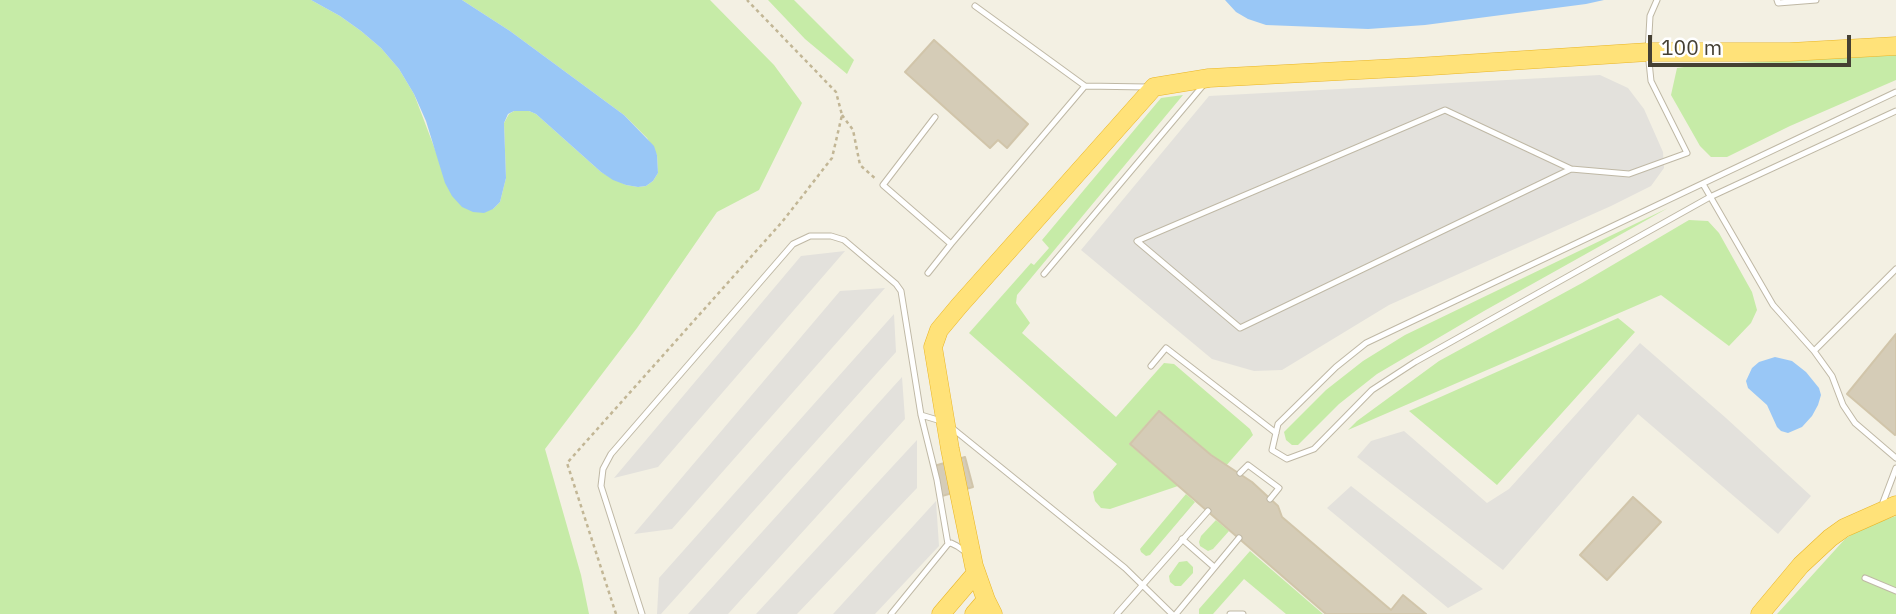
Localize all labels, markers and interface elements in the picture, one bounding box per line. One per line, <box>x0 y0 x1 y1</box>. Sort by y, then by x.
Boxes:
scale bar <box>1651 21 1854 65</box>
text: 100 m <box>1661 33 1722 61</box>

